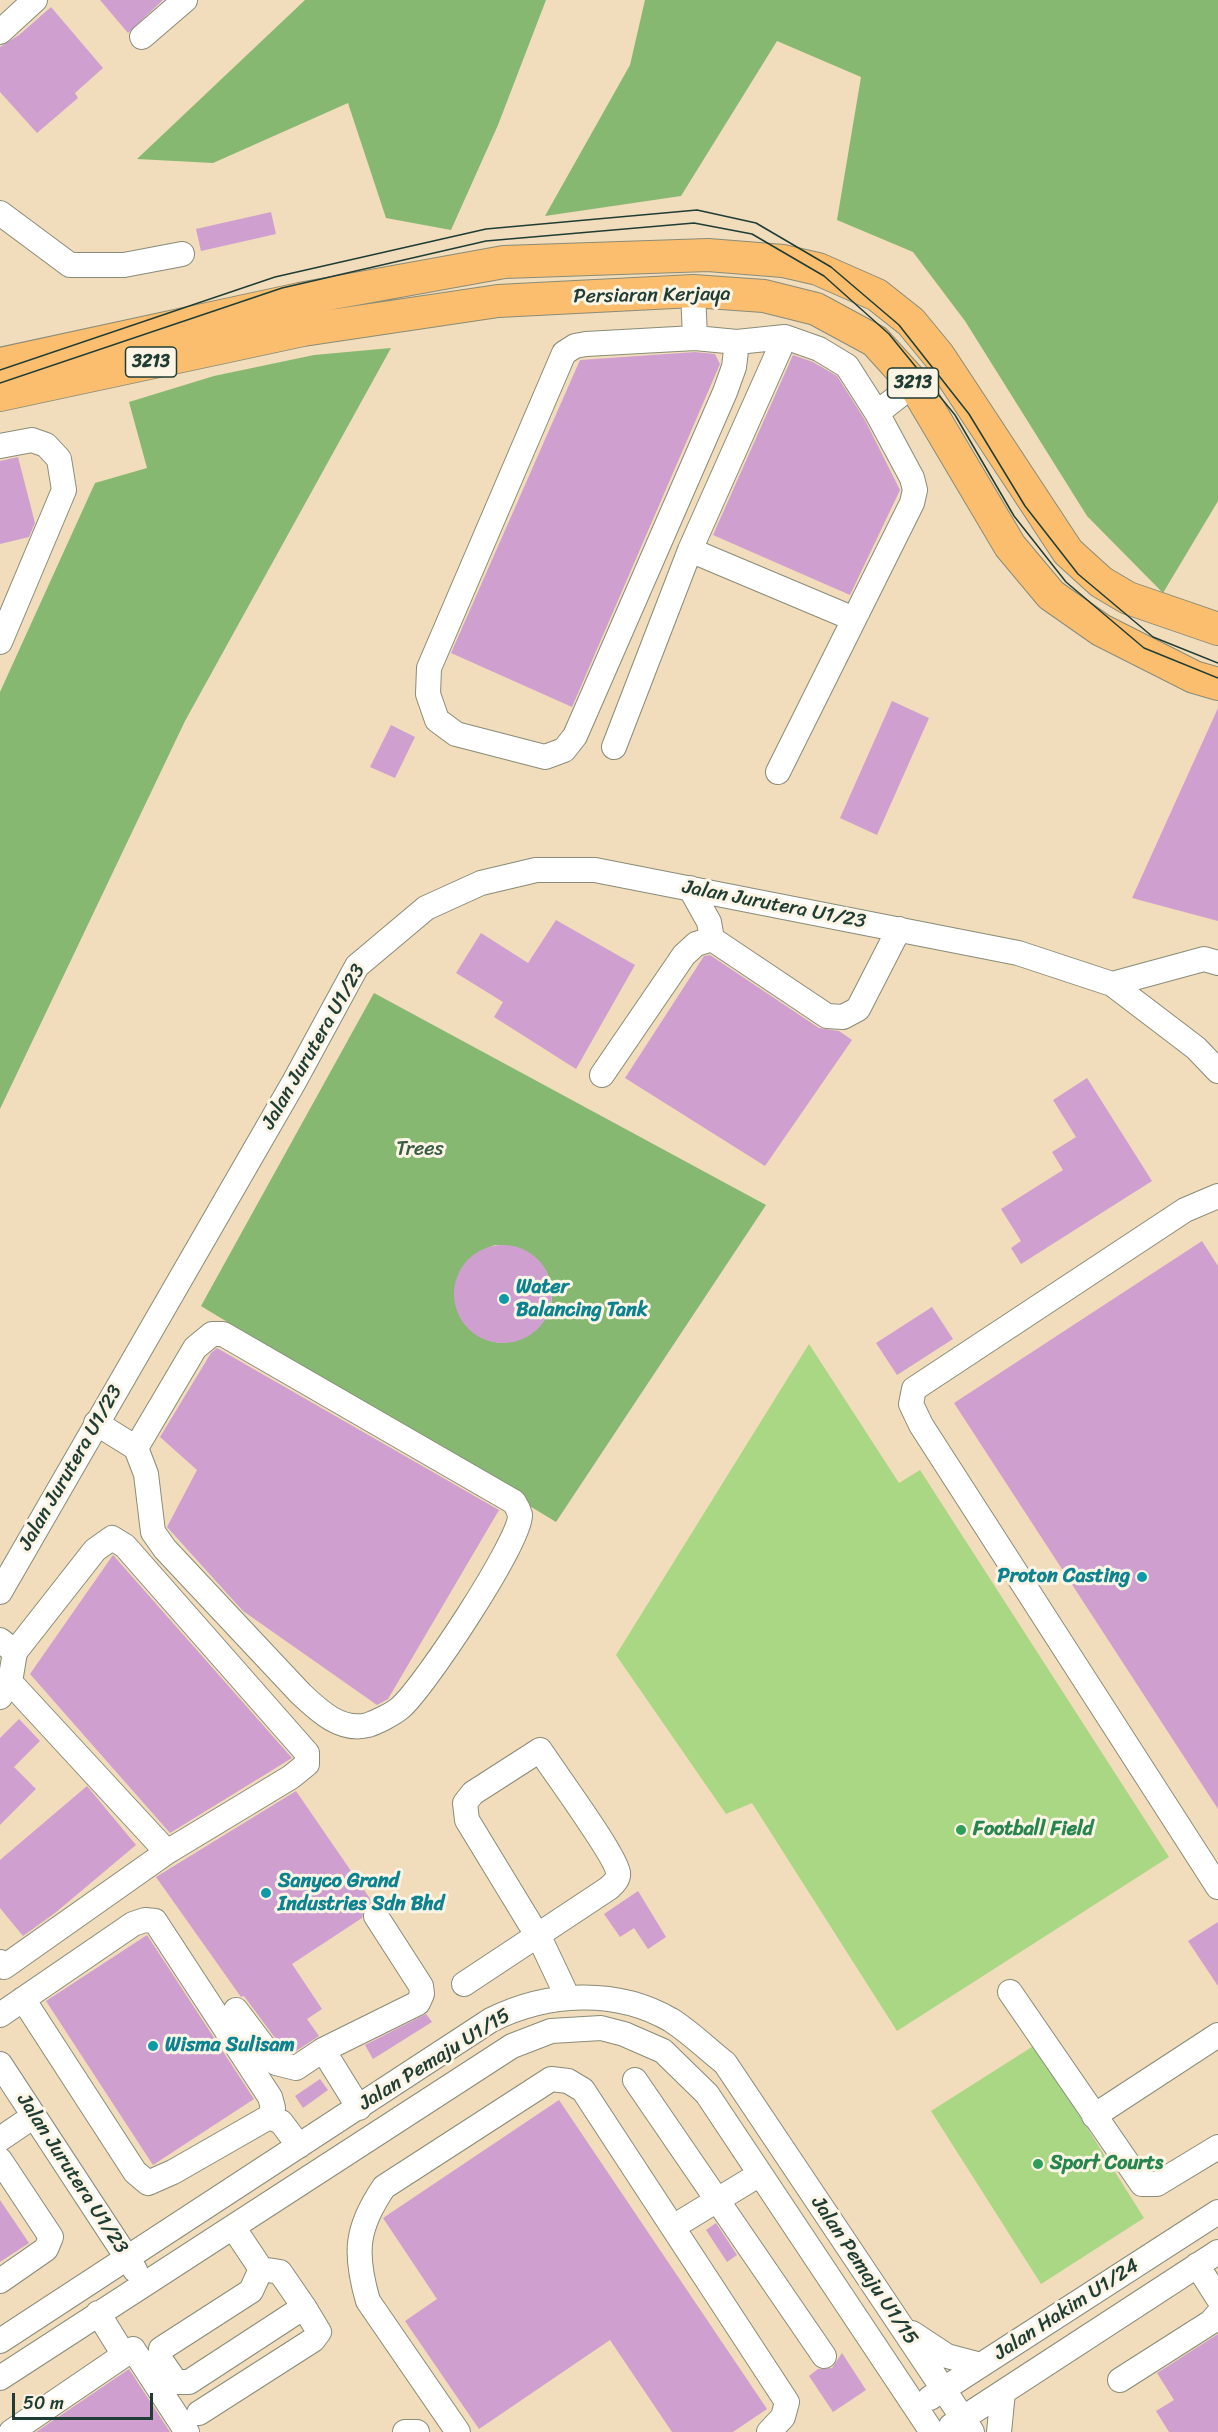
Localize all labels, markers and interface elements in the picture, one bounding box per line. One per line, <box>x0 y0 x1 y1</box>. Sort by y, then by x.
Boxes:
street label: Persiaran Kerjaya <box>573 283 731 309</box>
road number: 3213 <box>126 347 176 377</box>
road number: 3213 <box>888 368 938 398</box>
street label: Jalan Jurutera U1/23 <box>680 875 868 935</box>
street label: Jalan Jurutera U1/23 <box>257 960 371 1134</box>
park label: Trees <box>396 1138 444 1162</box>
place label: Water Balancing Tank <box>516 1276 648 1323</box>
marker: Water Balancing Tank <box>497 1292 511 1306</box>
street label: Jalan Jurutera U1/23 <box>14 1381 128 1555</box>
place label: Proton Casting <box>998 1565 1130 1589</box>
marker: Proton Casting <box>1135 1570 1149 1584</box>
place label: Football Field <box>973 1818 1093 1842</box>
marker: Football Field <box>954 1823 968 1837</box>
place label: Sanyco Grand Industries Sdn Bhd <box>278 1870 444 1917</box>
marker: Sanyco Grand Industries Sdn Bhd <box>259 1886 273 1900</box>
street label: Jalan Pemaju U1/15 <box>355 2004 515 2116</box>
place label: Wisma Sulisam <box>165 2034 295 2058</box>
marker: Wisma Sulisam <box>146 2039 160 2053</box>
street label: Jalan Jurutera U1/23 <box>11 2089 133 2259</box>
place label: Sport Courts <box>1050 2152 1163 2176</box>
marker: Sport Courts <box>1031 2157 1045 2171</box>
street label: Jalan Pemaju U1/15 <box>805 2192 923 2350</box>
street label: Jalan Hakim U1/24 <box>990 2254 1144 2366</box>
scale bar <box>15 2381 156 2419</box>
text: 50 m <box>23 2387 64 2419</box>

